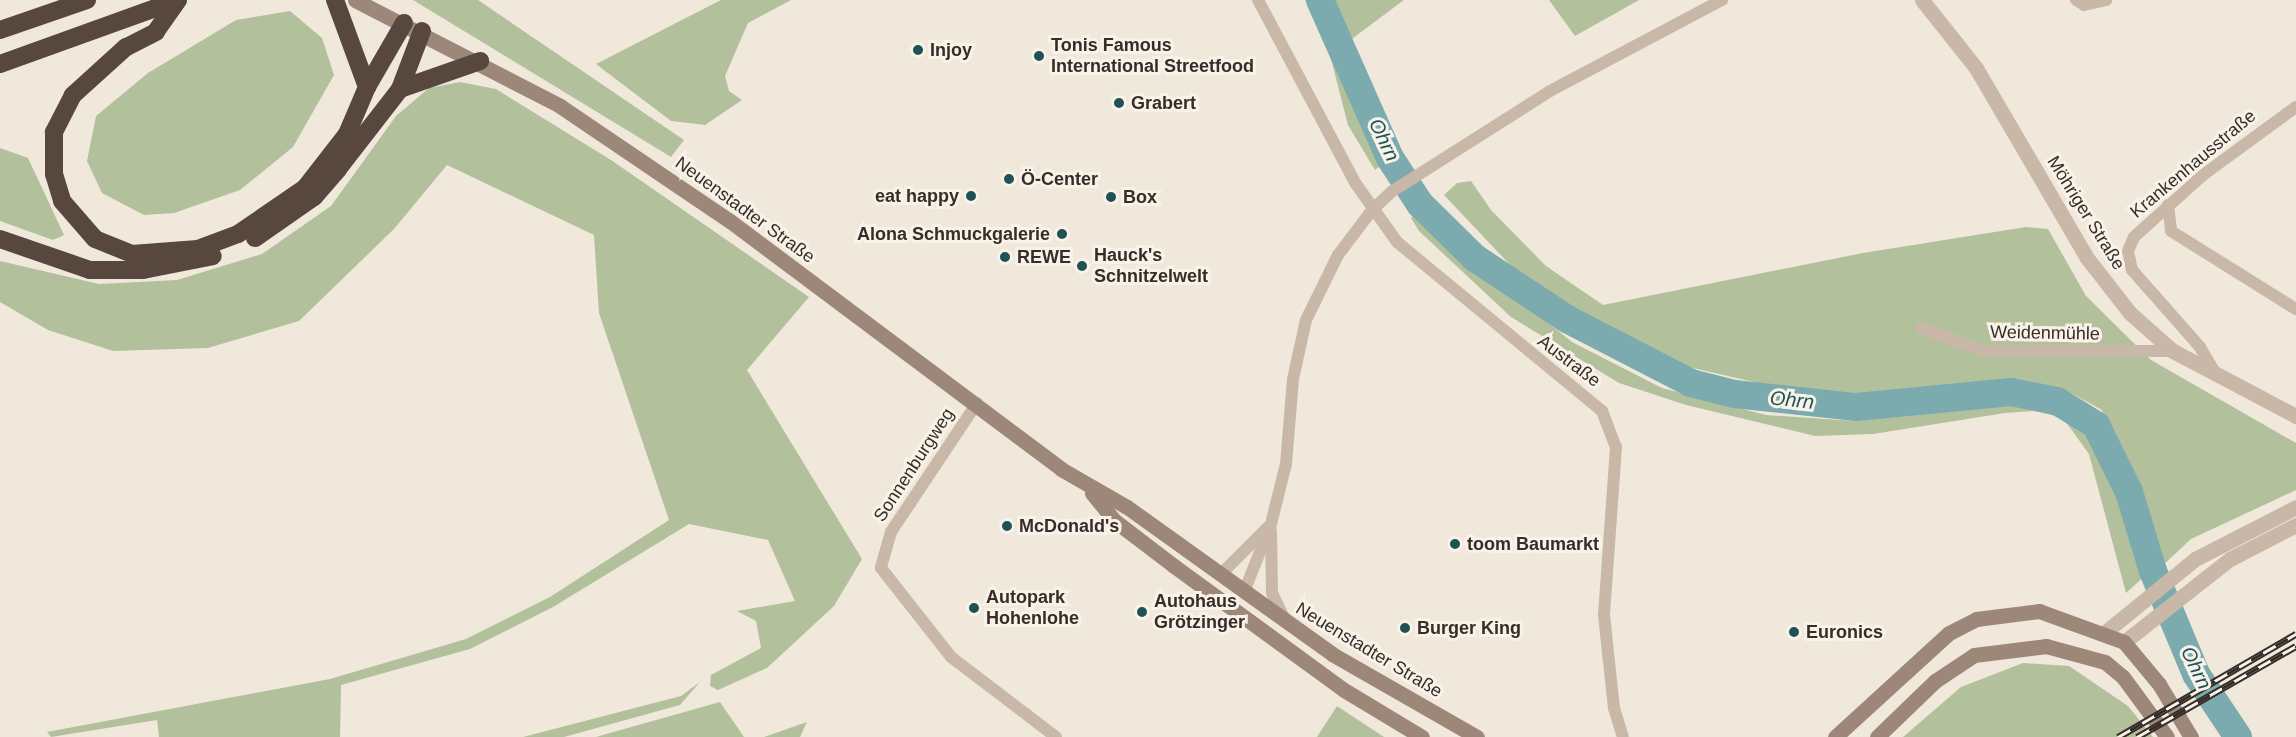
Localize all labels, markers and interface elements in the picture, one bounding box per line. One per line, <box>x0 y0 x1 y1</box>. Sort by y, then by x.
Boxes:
place label: Tonis Famous International Streetfood <box>1051 35 1254 78</box>
place label: Injoy <box>930 39 972 61</box>
marker: Injoy <box>911 43 925 57</box>
marker: Tonis Famous International Streetfood <box>1032 49 1046 63</box>
place label: Grabert <box>1131 92 1196 114</box>
marker: Grabert <box>1112 96 1126 110</box>
street label: Krankenhausstraße <box>2126 105 2260 223</box>
water label: Ohrn <box>1363 115 1405 165</box>
street label: Neuenstadter Straße <box>671 152 819 268</box>
street label: Möhriger Straße <box>2042 152 2130 274</box>
place label: Ö-Center <box>1021 168 1098 190</box>
marker: Ö-Center <box>1002 172 1016 186</box>
place label: eat happy <box>875 185 959 207</box>
place label: Box <box>1123 186 1157 208</box>
marker: eat happy <box>964 189 978 203</box>
marker: Box <box>1104 190 1118 204</box>
place label: Alona Schmuckgalerie <box>857 223 1050 245</box>
marker: Alona Schmuckgalerie <box>1055 227 1069 241</box>
place label: Hauck's Schnitzelwelt <box>1094 245 1208 288</box>
place label: REWE <box>1017 246 1071 268</box>
marker: REWE <box>998 250 1012 264</box>
marker: Hauck's Schnitzelwelt <box>1075 259 1089 273</box>
street label: Weidenmühle <box>1990 321 2100 345</box>
street label: Austraße <box>1533 330 1605 392</box>
water label: Ohrn <box>1769 386 1815 414</box>
street label: Sonnenburgweg <box>869 404 959 526</box>
place label: McDonald's <box>1019 515 1119 537</box>
marker: McDonald's <box>1000 519 1014 533</box>
place label: toom Baumarkt <box>1467 533 1599 555</box>
marker: toom Baumarkt <box>1448 537 1462 551</box>
place label: Autopark Hohenlohe <box>986 587 1079 630</box>
place label: Autohaus Grötzinger <box>1154 591 1245 634</box>
street label: Neuenstadter Straße <box>1292 598 1446 702</box>
marker: Autopark Hohenlohe <box>967 601 981 615</box>
marker: Autohaus Grötzinger <box>1135 605 1149 619</box>
place label: Burger King <box>1417 617 1521 639</box>
marker: Burger King <box>1398 621 1412 635</box>
place label: Euronics <box>1806 621 1883 643</box>
marker: Euronics <box>1787 625 1801 639</box>
water label: Ohrn <box>2175 643 2217 693</box>

